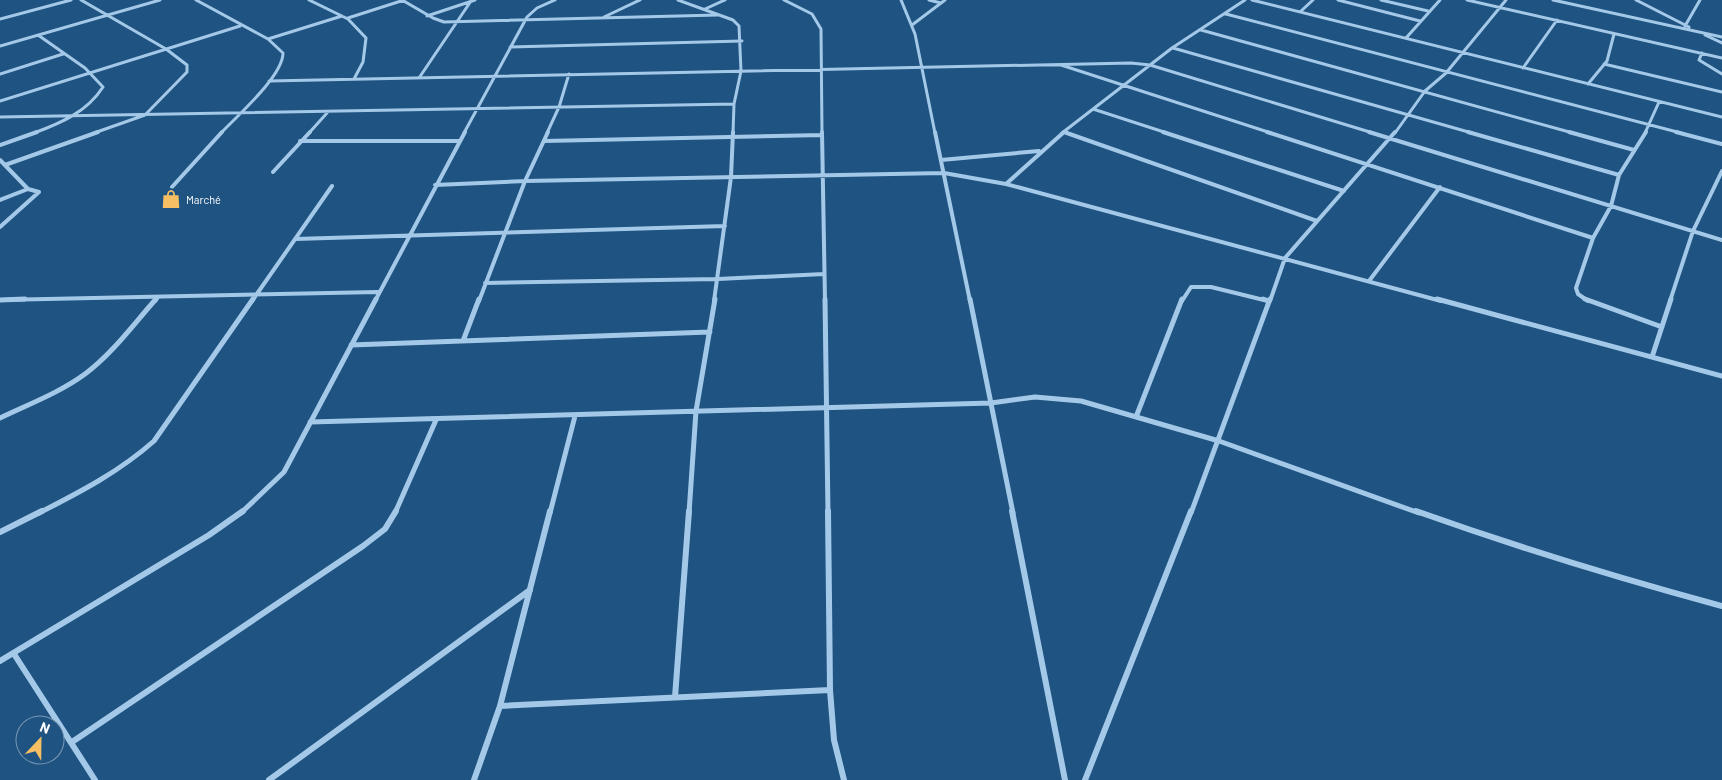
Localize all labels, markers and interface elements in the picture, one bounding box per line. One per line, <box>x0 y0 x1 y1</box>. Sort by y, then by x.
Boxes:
shop icon: Marché <box>160 188 182 210</box>
place label: Marché <box>186 193 221 206</box>
north arrow <box>15 715 65 765</box>
text: N <box>38 718 53 737</box>

